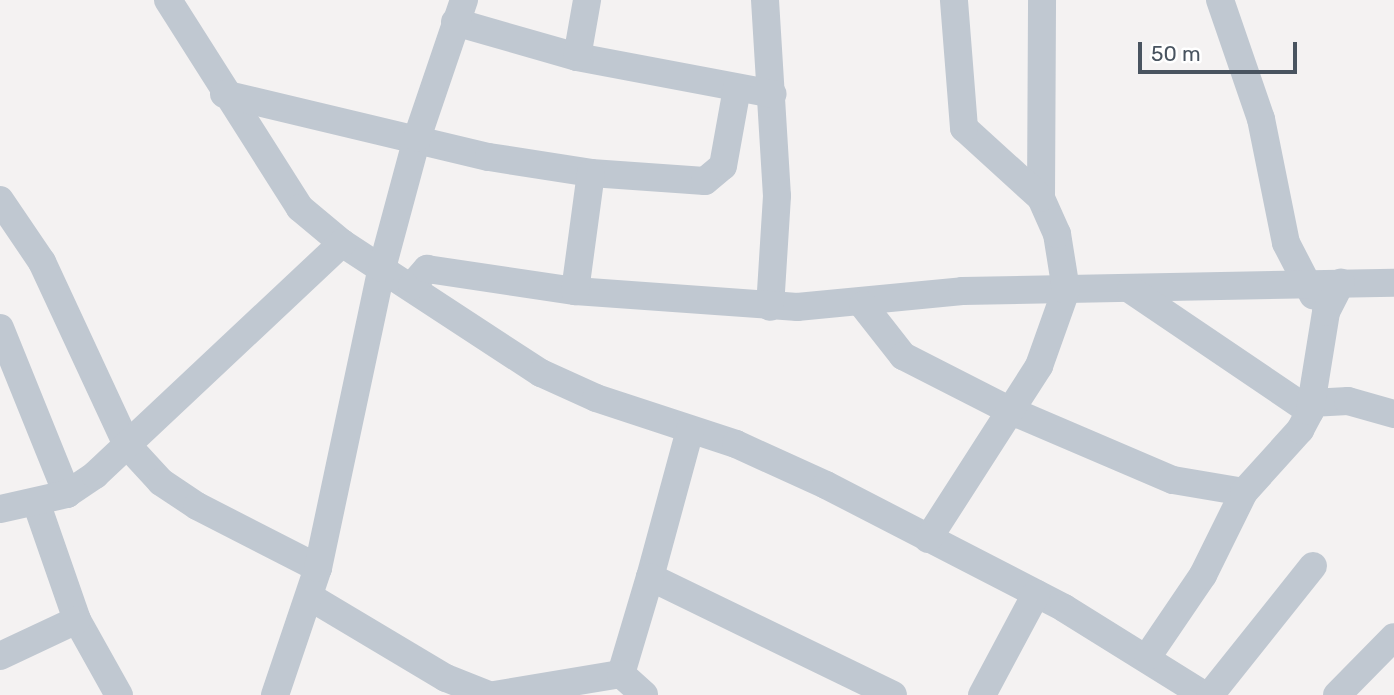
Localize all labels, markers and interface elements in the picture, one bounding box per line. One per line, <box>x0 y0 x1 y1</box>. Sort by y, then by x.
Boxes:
scale bar <box>1142 28 1301 72</box>
text: 50 m <box>1151 41 1201 66</box>

